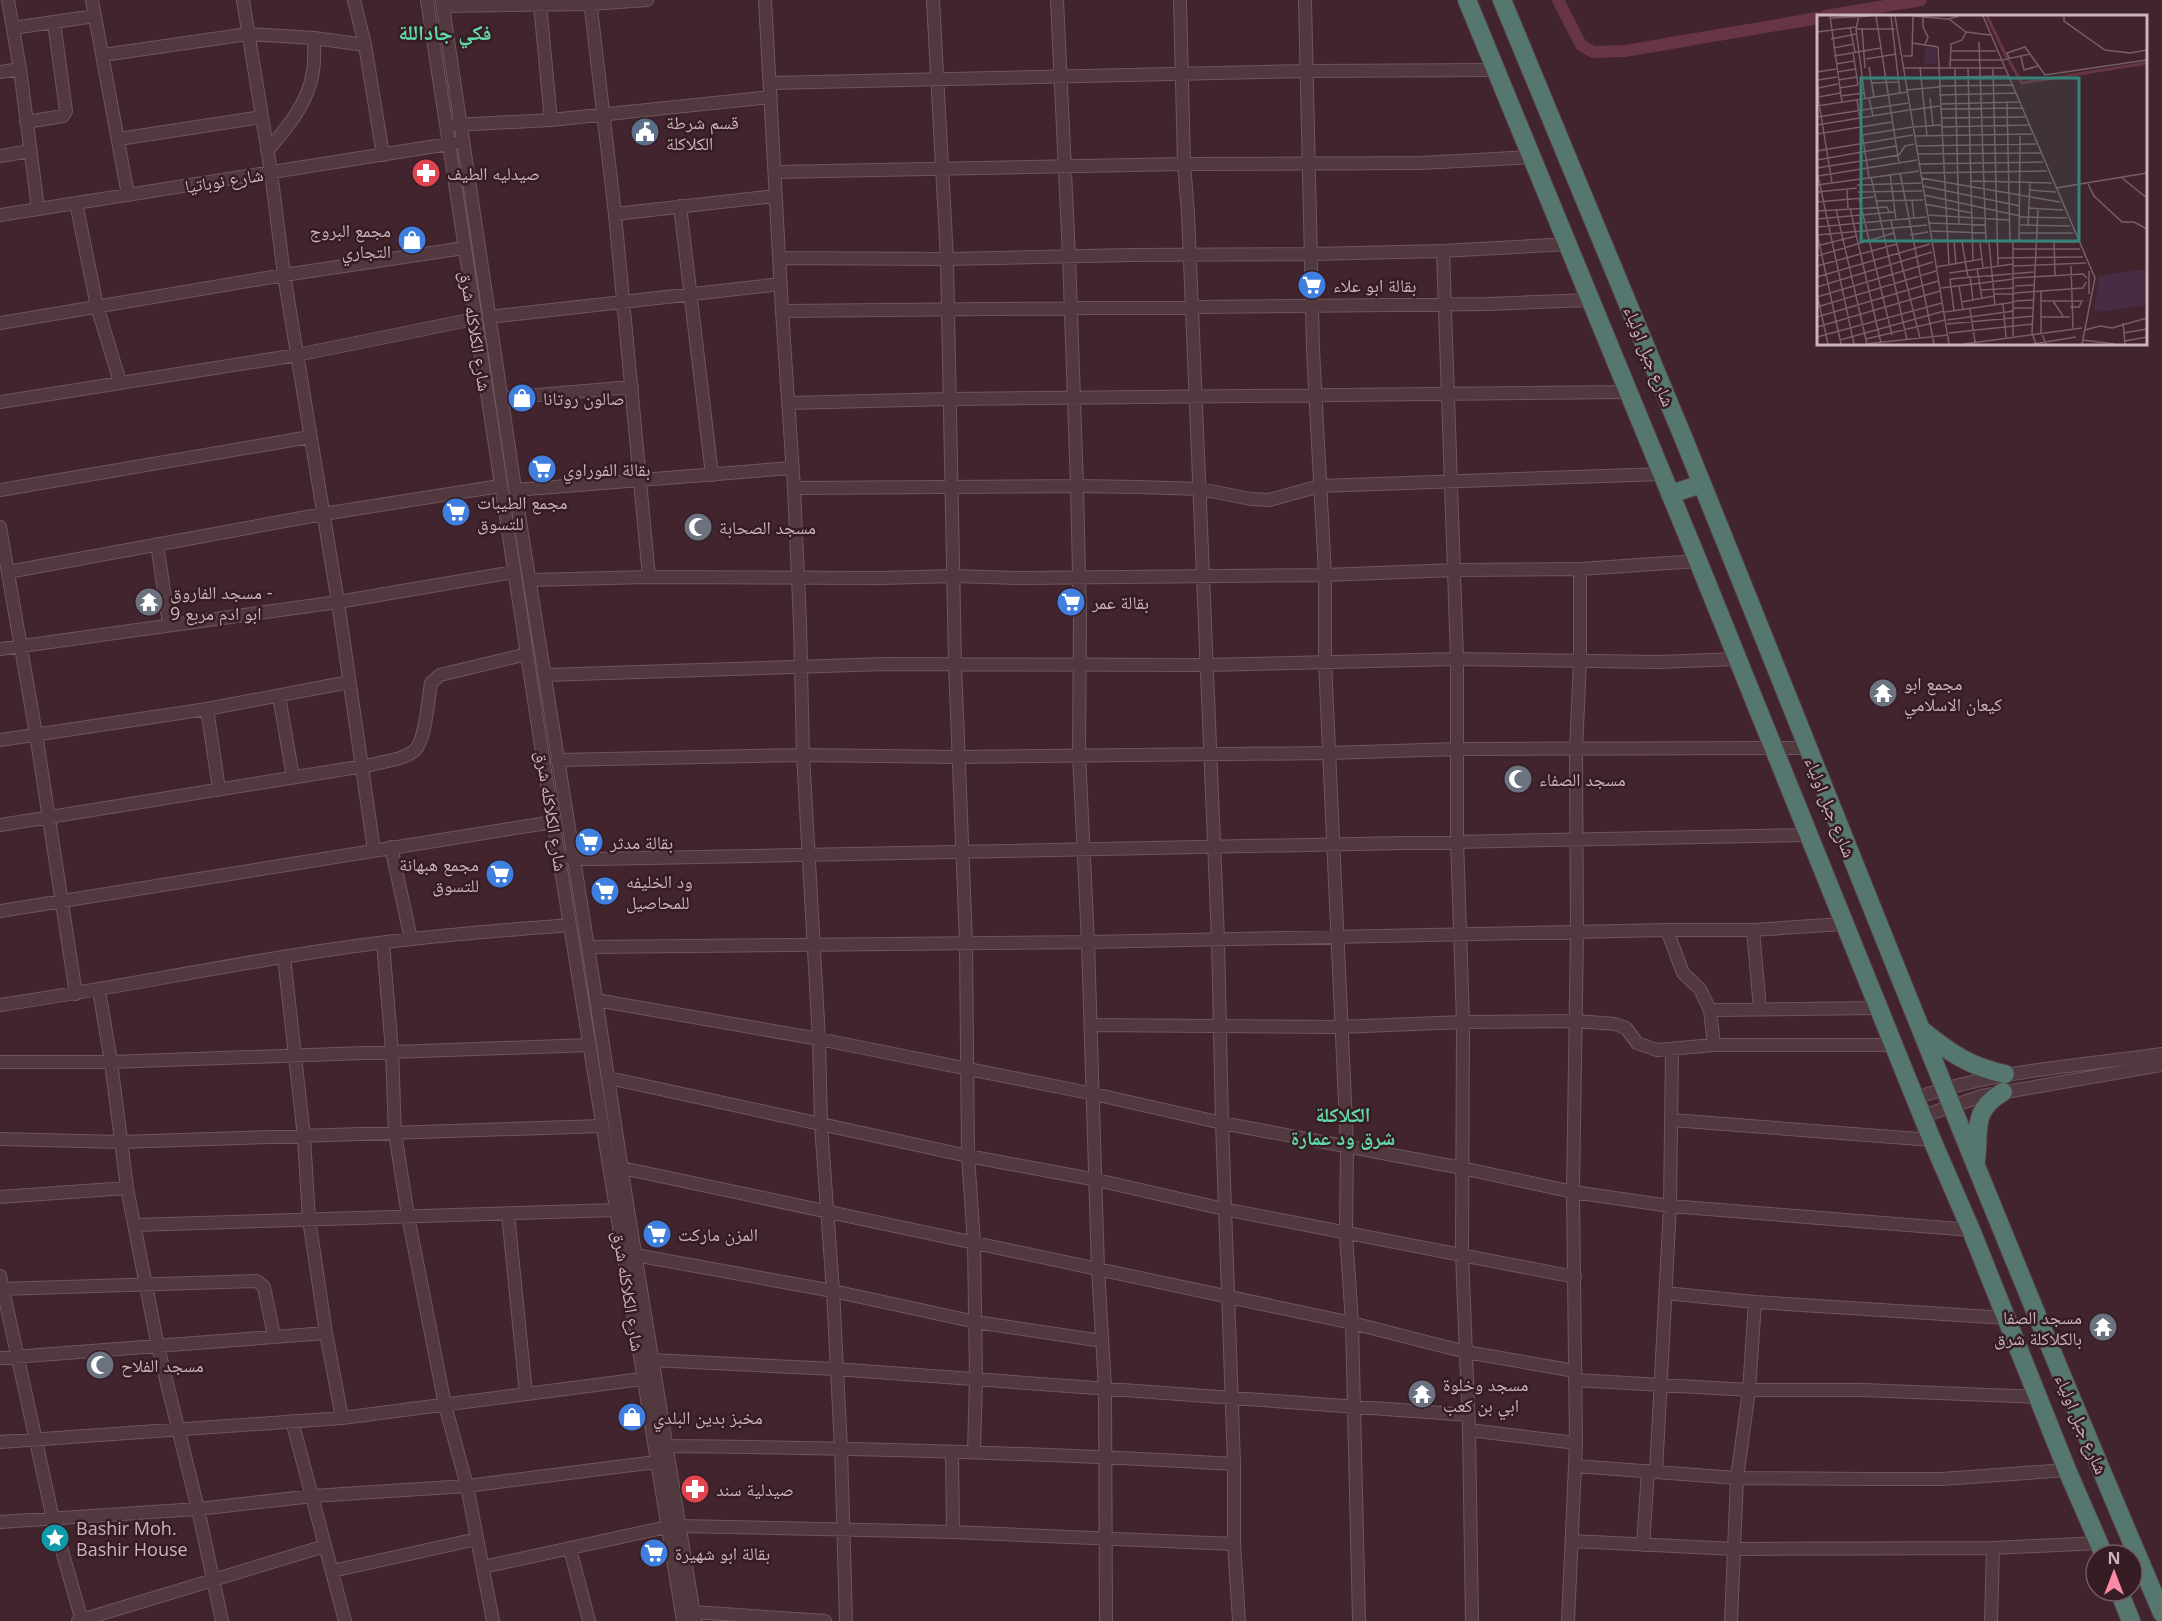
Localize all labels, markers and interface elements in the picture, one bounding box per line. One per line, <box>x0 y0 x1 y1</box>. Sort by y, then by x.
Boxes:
inset map <box>1817 15 2147 345</box>
district label: فكي جاداللة <box>399 18 491 49</box>
place label: قسم شرطة الكلاكلة <box>666 110 739 155</box>
public building icon: قسم شرطة الكلاكلة <box>629 116 661 148</box>
pharmacy icon: صيدليه الطيف <box>410 157 442 189</box>
place label: صيدليه الطيف <box>447 161 540 185</box>
street label: شارع نوباتيا <box>183 162 265 198</box>
place label: مجمع البروج التجاري <box>310 218 391 267</box>
shop icon: مجمع البروج التجاري <box>396 224 428 256</box>
street label: شارع الكلاكله شرق <box>455 269 497 393</box>
supermarket icon: بقالة ابو علاء <box>1296 269 1328 301</box>
place label: بقالة ابو علاء <box>1333 273 1416 297</box>
street label: شارع جبل اولياء <box>1619 302 1681 410</box>
shop icon: صالون روتانا <box>506 382 538 414</box>
place label: صالون روتانا <box>543 386 625 410</box>
supermarket icon: بقالة الفوراوي <box>526 453 558 485</box>
place label: بقالة الفوراوي <box>563 457 650 485</box>
place label: مجمع الطيبات للتسوق <box>477 490 568 535</box>
supermarket icon: مجمع الطيبات للتسوق <box>440 496 472 528</box>
mosque icon: مسجد الصحابة <box>682 511 714 543</box>
place label: مسجد الصحابة <box>719 515 816 539</box>
place label: مسجد الفاروق - ابو ادم مربع 9 <box>170 580 273 626</box>
temple icon: مسجد الفاروق - ابو ادم مربع 9 <box>133 586 165 618</box>
supermarket icon: بقالة عمر <box>1055 586 1087 618</box>
place label: بقالة عمر <box>1091 590 1149 614</box>
place label: مجمع ابو كيعان الاسلامي <box>1904 671 2003 720</box>
temple icon: مجمع ابو كيعان الاسلامي <box>1867 677 1899 709</box>
street label: شارع الكلاكله شرق <box>531 749 573 873</box>
street label: شارع جبل اولياء <box>1800 753 1862 861</box>
mosque icon: مسجد الصفاء <box>1502 763 1534 795</box>
place label: مسجد الصفاء <box>1539 767 1626 791</box>
supermarket icon: بقالة مدثر <box>573 826 605 858</box>
place label: بقالة مدثر <box>609 830 673 854</box>
place label: مجمع هبهانة للتسوق <box>399 852 479 897</box>
supermarket icon: مجمع هبهانة للتسوق <box>484 858 516 890</box>
place label: ود الخليفه للمحاصيل <box>626 869 693 914</box>
supermarket icon: ود الخليفه للمحاصيل <box>589 875 621 907</box>
district label: الكلاكلة شرق ود عمارة <box>1291 1101 1395 1151</box>
supermarket icon: المزن ماركت <box>641 1218 673 1250</box>
place label: المزن ماركت <box>678 1222 758 1246</box>
street label: شارع الكلاكله شرق <box>608 1229 650 1353</box>
place label: مسجد الصفا بالكلاكلة شرق <box>1994 1305 2082 1350</box>
temple icon: مسجد الصفا بالكلاكلة شرق <box>2087 1311 2119 1343</box>
mosque icon: مسجد الفلاح <box>84 1349 116 1381</box>
place label: مسجد الفلاح <box>121 1353 204 1378</box>
street label: شارع جبل اولياء <box>2050 1370 2114 1478</box>
place label: مسجد وخلوة ابي بن كعب <box>1443 1372 1528 1421</box>
temple icon: مسجد وخلوة ابي بن كعب <box>1406 1378 1438 1410</box>
shop icon: مخبز بدين البلدي <box>616 1401 648 1433</box>
place label: مخبز بدين البلدي <box>653 1405 763 1433</box>
pharmacy icon: صيدلية سند <box>679 1473 711 1505</box>
place label: صيدلية سند <box>716 1477 794 1501</box>
place label: Bashir Moh. Bashir House <box>76 1516 188 1561</box>
place icon: Bashir Moh. Bashir House <box>39 1522 71 1554</box>
supermarket icon: بقالة ابو شهيرة <box>638 1537 670 1569</box>
place label: بقالة ابو شهيرة <box>675 1541 770 1565</box>
north arrow <box>2084 1543 2144 1603</box>
text: N <box>2107 1547 2121 1569</box>

